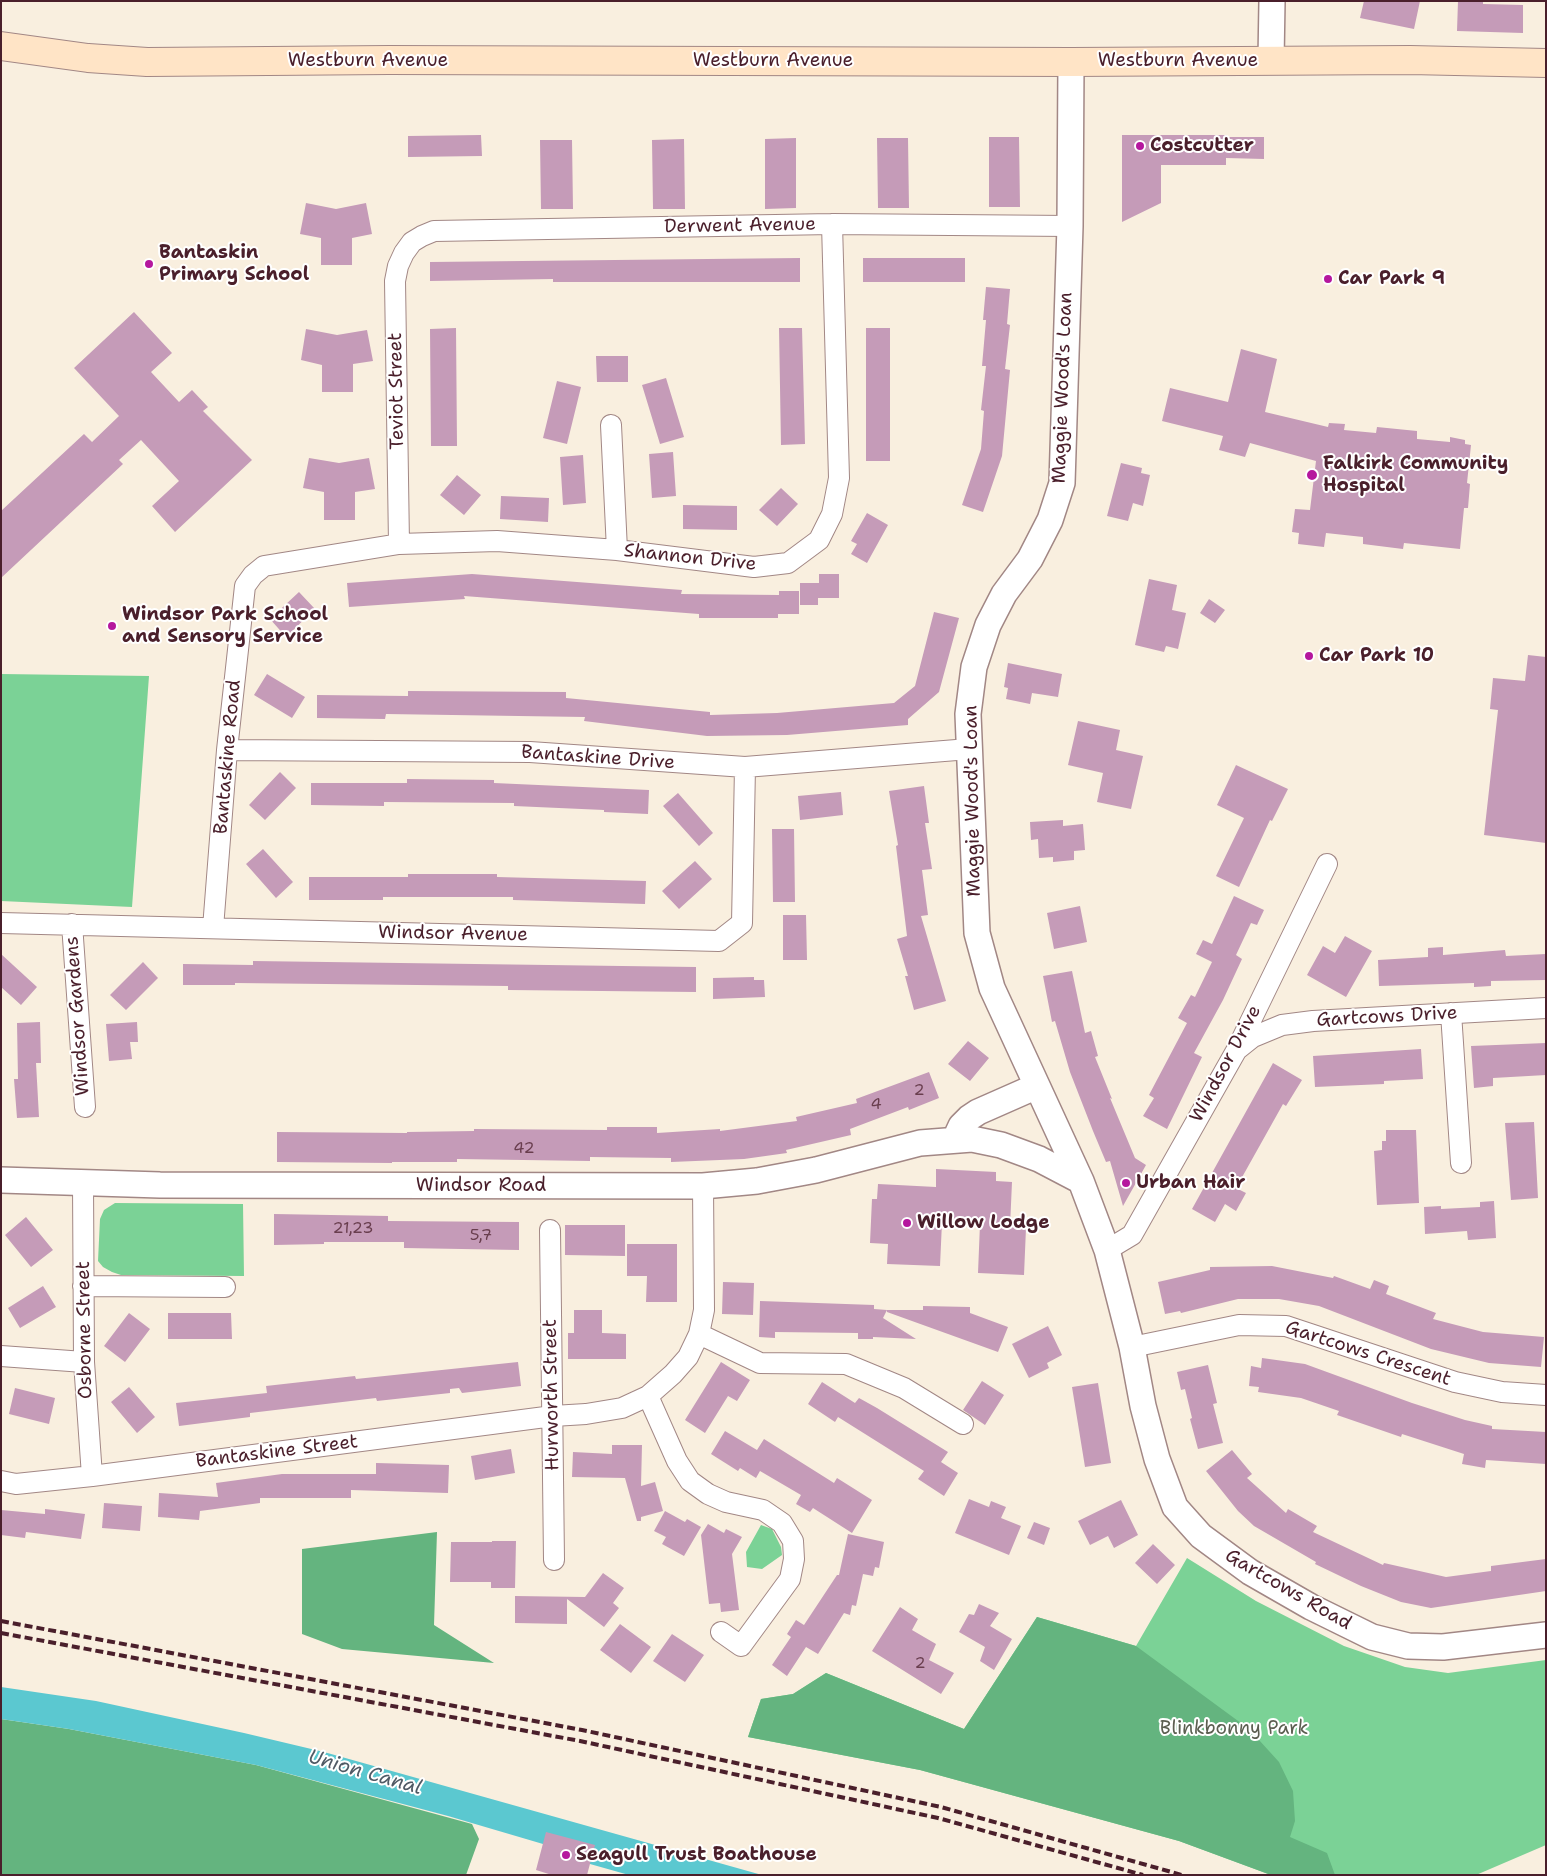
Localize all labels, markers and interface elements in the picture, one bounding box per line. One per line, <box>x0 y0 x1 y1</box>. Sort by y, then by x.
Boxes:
street label: Westburn Avenue <box>288 50 448 72</box>
street label: Westburn Avenue <box>693 50 853 72</box>
street label: Westburn Avenue <box>1098 50 1258 72</box>
place label: Costcutter <box>1150 135 1254 157</box>
marker: Costcutter <box>1134 140 1146 152</box>
street label: Derwent Avenue <box>664 213 816 239</box>
place label: Bantaskin Primary School <box>159 242 309 286</box>
marker: Bantaskin Primary School <box>143 258 155 270</box>
place label: Car Park 9 <box>1338 268 1445 290</box>
marker: Car Park 9 <box>1322 273 1334 285</box>
street label: Maggie Wood's Loan <box>1048 292 1078 484</box>
street label: Teviot Street <box>385 332 409 450</box>
place label: Falkirk Community Hospital <box>1323 453 1508 497</box>
marker: Falkirk Community Hospital <box>1305 468 1319 482</box>
street label: Shannon Drive <box>623 540 757 576</box>
place label: Windsor Park School and Sensory Service <box>122 604 328 648</box>
marker: Windsor Park School and Sensory Service <box>106 620 118 632</box>
place label: Car Park 10 <box>1319 645 1434 667</box>
marker: Car Park 10 <box>1303 650 1315 662</box>
street label: Bantaskine Road <box>210 679 246 835</box>
street label: Maggie Wood's Loan <box>960 705 986 897</box>
street label: Bantaskine Drive <box>520 741 676 775</box>
street label: Windsor Avenue <box>378 921 528 947</box>
street label: Windsor Gardens <box>61 935 95 1097</box>
street label: Windsor Drive <box>1186 1002 1266 1126</box>
street label: Gartcows Drive <box>1316 1002 1458 1032</box>
house number: 2 <box>913 1081 925 1101</box>
house number: 4 <box>870 1095 882 1115</box>
house number: 42 <box>513 1139 535 1159</box>
place label: Urban Hair <box>1136 1172 1245 1194</box>
street label: Windsor Road <box>416 1175 546 1197</box>
marker: Urban Hair <box>1120 1177 1132 1189</box>
place label: Willow Lodge <box>917 1212 1050 1234</box>
marker: Willow Lodge <box>901 1217 913 1229</box>
house number: 21,23 <box>333 1219 373 1239</box>
house number: 5,7 <box>470 1226 492 1246</box>
street label: Osborne Street <box>72 1261 98 1399</box>
street label: Gartcows Crescent <box>1282 1316 1454 1392</box>
street label: Hurworth Street <box>539 1319 565 1471</box>
street label: Bantaskine Street <box>195 1431 359 1473</box>
street label: Gartcows Road <box>1221 1545 1355 1635</box>
house number: 2 <box>914 1654 926 1674</box>
park label: Blinkbonny Park <box>1160 1718 1308 1740</box>
water label: Union Canal <box>305 1745 425 1801</box>
place label: Seagull Trust Boathouse <box>576 1844 817 1866</box>
marker: Seagull Trust Boathouse <box>560 1849 572 1861</box>

